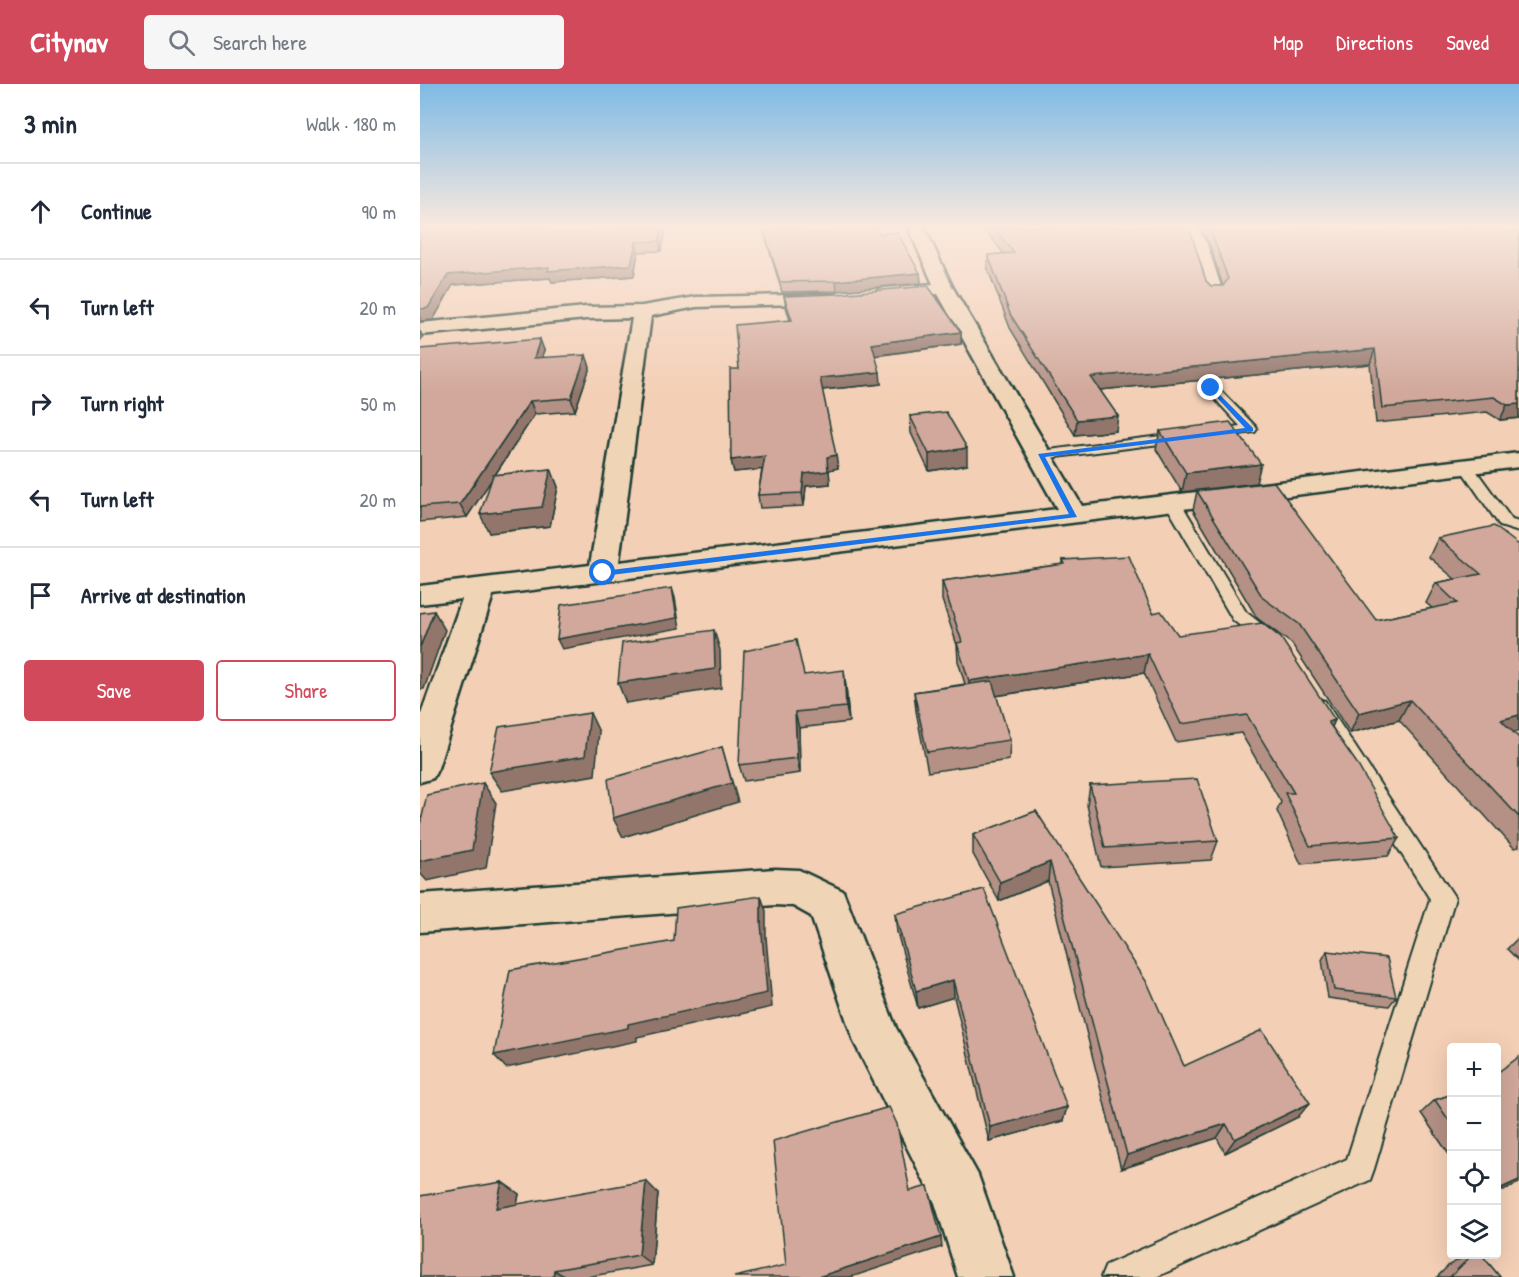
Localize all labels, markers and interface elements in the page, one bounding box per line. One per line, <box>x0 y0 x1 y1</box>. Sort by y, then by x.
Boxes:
search box <box>144 15 564 69</box>
text: Citynav <box>30 23 108 61</box>
icon: search <box>165 26 198 59</box>
text: Search here <box>213 27 307 57</box>
text: Map <box>1273 28 1303 57</box>
text: Directions <box>1336 28 1413 57</box>
text: Saved <box>1446 28 1489 57</box>
text: 3 min <box>24 106 77 141</box>
text: Walk · 180 m <box>306 110 396 137</box>
icon: ahead <box>24 195 57 228</box>
text: Continue <box>81 196 152 226</box>
text: 90 m <box>362 198 396 225</box>
icon: left <box>24 291 57 324</box>
text: Turn left <box>81 292 154 322</box>
text: 20 m <box>359 294 396 321</box>
route end <box>1197 374 1223 400</box>
icon: right <box>24 387 57 420</box>
text: Turn right <box>81 388 164 418</box>
text: 50 m <box>360 390 396 417</box>
icon: left <box>24 483 57 516</box>
text: Turn left <box>81 484 154 514</box>
text: 20 m <box>359 486 396 513</box>
route start <box>589 559 615 585</box>
icon: arrive <box>24 579 57 612</box>
text: Arrive at destination <box>81 580 246 610</box>
button: Save <box>24 660 204 721</box>
button: Share <box>216 660 396 721</box>
map controls <box>1447 1043 1501 1259</box>
button: + <box>1447 1043 1501 1097</box>
button: − <box>1447 1097 1501 1151</box>
button: locate <box>1447 1151 1501 1205</box>
button: layers <box>1447 1205 1501 1259</box>

